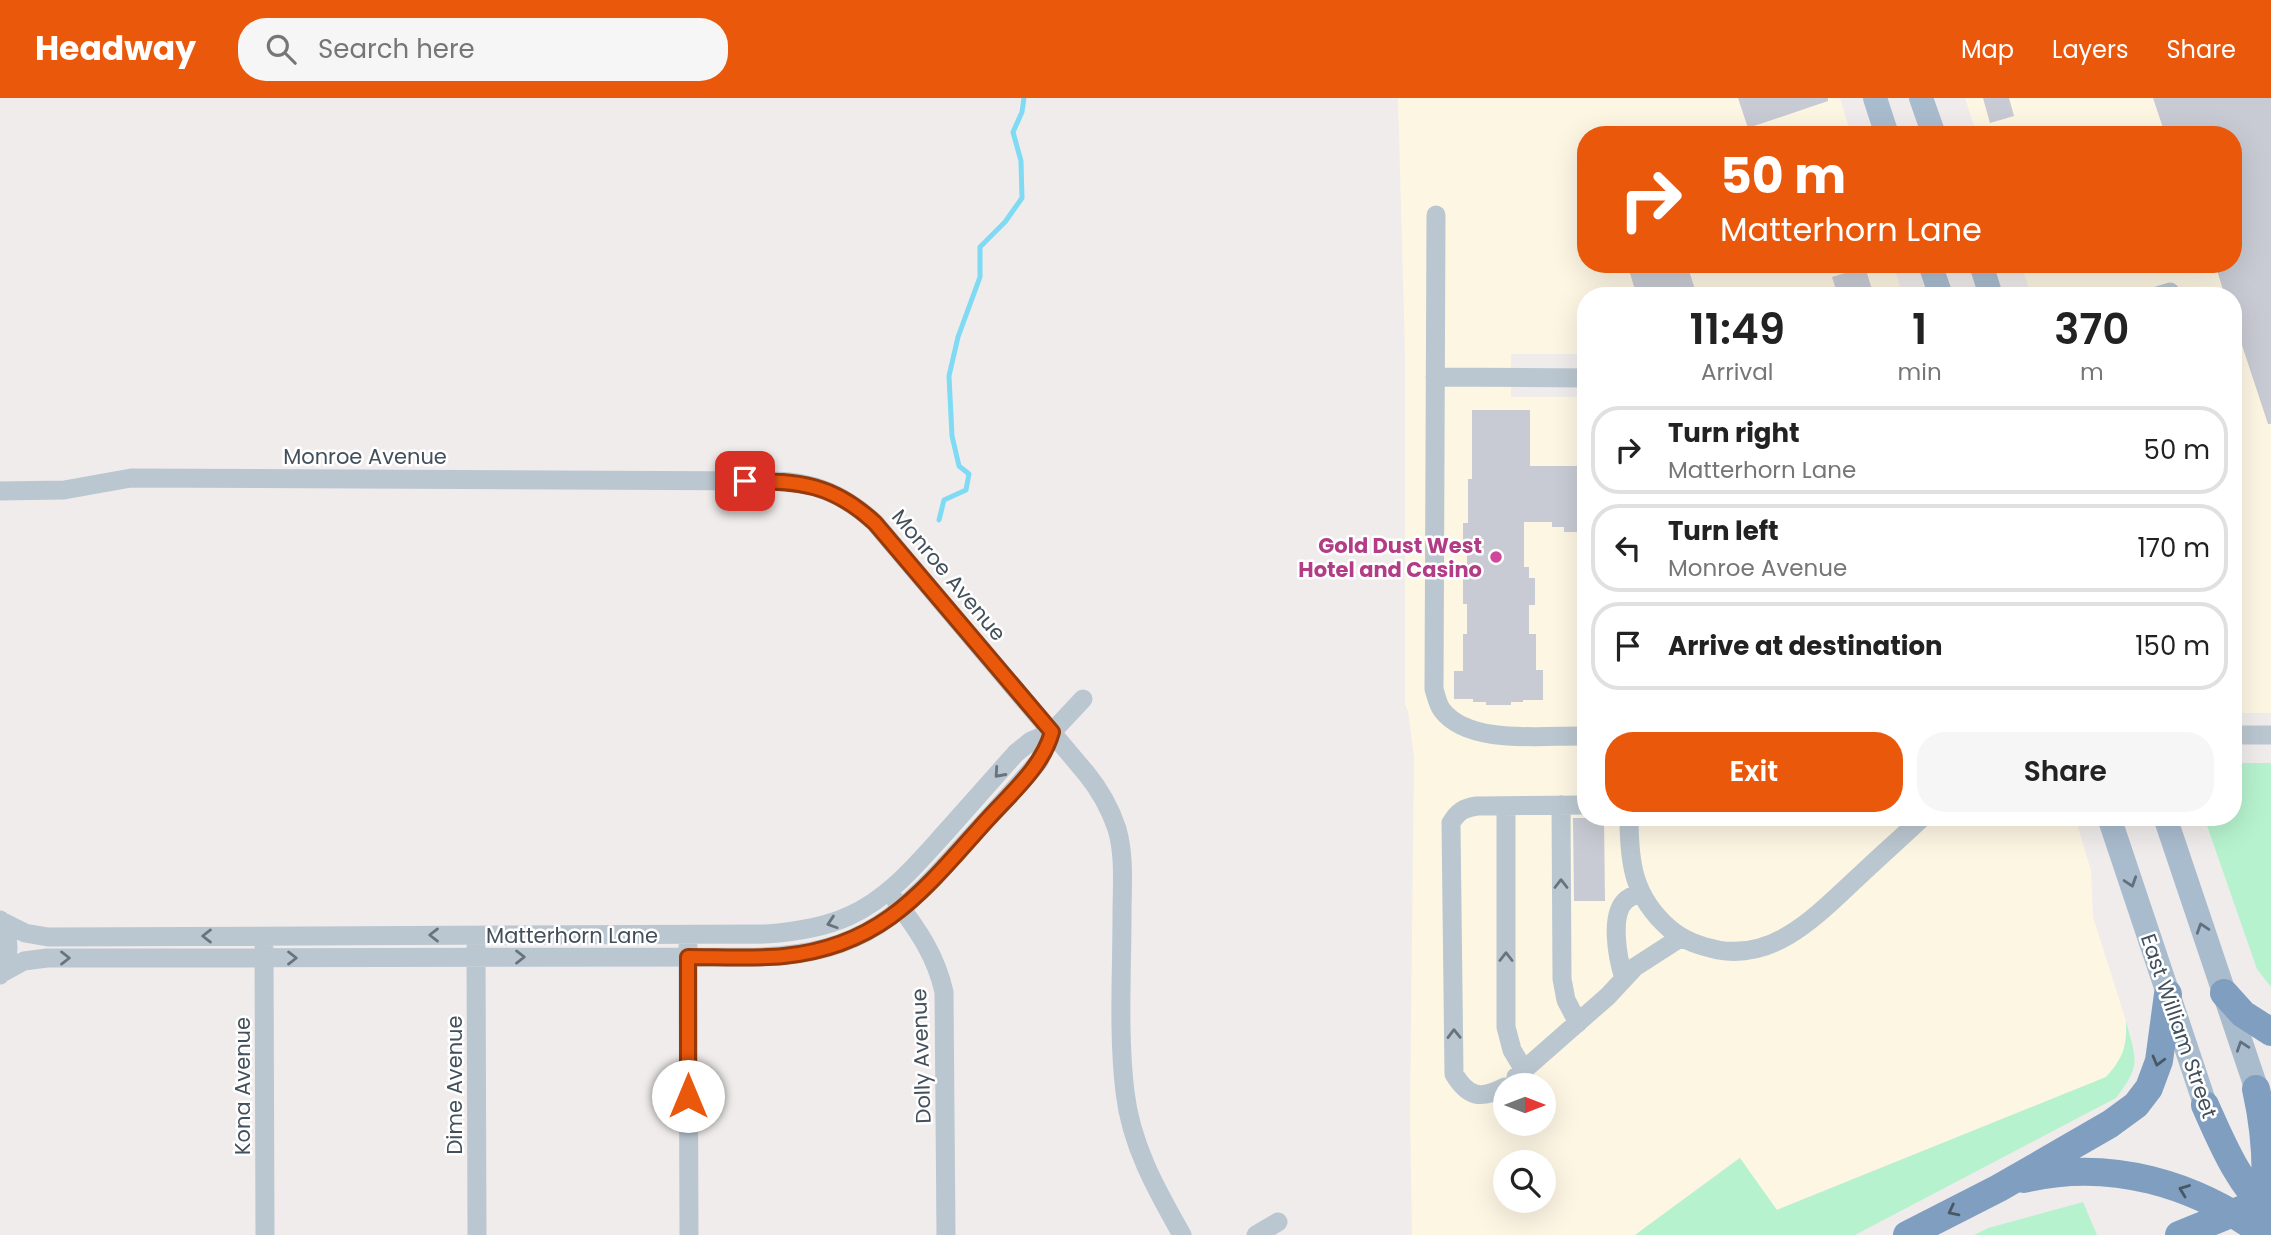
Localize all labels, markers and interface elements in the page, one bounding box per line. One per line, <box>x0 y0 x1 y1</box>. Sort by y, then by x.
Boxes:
search box <box>238 18 728 81</box>
text: Headway <box>35 25 196 72</box>
icon: search <box>262 30 300 68</box>
text: Search here <box>318 31 475 67</box>
text: Map <box>1961 33 2014 66</box>
text: Layers <box>2052 33 2128 66</box>
text: Share <box>2166 33 2236 66</box>
text: 50 m <box>1720 142 1846 210</box>
icon: right <box>1605 154 1696 245</box>
text: Matterhorn Lane <box>1720 207 1982 252</box>
text: 11:49 <box>1690 300 1785 359</box>
text: 1 <box>1912 300 1927 359</box>
text: 370 <box>2054 300 2129 359</box>
text: Arrival <box>1701 356 1773 388</box>
text: min <box>1898 356 1942 388</box>
text: m <box>2080 356 2104 388</box>
text: Turn right <box>1668 415 1800 451</box>
icon: right <box>1609 431 1647 469</box>
text: 50 m <box>2144 432 2210 468</box>
street label: Monroe Avenue <box>283 442 447 471</box>
pin <box>715 451 775 511</box>
text: Matterhorn Lane <box>1668 454 1856 486</box>
icon: arrive <box>726 462 764 500</box>
street label: Monroe Avenue <box>885 503 1013 647</box>
text: Turn left <box>1668 513 1779 549</box>
icon: left <box>1609 529 1647 567</box>
text: 170 m <box>2137 530 2210 566</box>
place label: Gold Dust West Hotel and Casino <box>1298 531 1482 584</box>
marker: Gold Dust West Hotel and Casino <box>1488 549 1504 565</box>
text: Monroe Avenue <box>1668 552 1847 584</box>
icon: arrive <box>1609 627 1647 665</box>
text: Arrive at destination <box>1668 628 1943 664</box>
text: 150 m <box>2135 628 2210 664</box>
button: Exit <box>1605 732 1903 812</box>
button: Share <box>1917 732 2214 812</box>
one-way arrow <box>995 765 1007 778</box>
one-way arrow <box>2122 876 2137 888</box>
one-way arrow <box>1553 878 1569 889</box>
one-way arrow <box>826 914 838 929</box>
street label: Matterhorn Lane <box>486 921 658 950</box>
one-way arrow <box>2196 922 2210 935</box>
one-way arrow <box>428 927 439 943</box>
one-way arrow <box>201 928 211 944</box>
street label: East William Street <box>2134 930 2224 1122</box>
one-way arrow <box>515 949 525 965</box>
one-way arrow <box>60 950 70 966</box>
one-way arrow <box>287 950 298 966</box>
one-way arrow <box>1498 951 1514 962</box>
street label: Dolly Avenue <box>904 988 938 1124</box>
street label: Dime Avenue <box>440 1015 469 1155</box>
street label: Kona Avenue <box>228 1017 257 1155</box>
one-way arrow <box>1446 1028 1462 1039</box>
one-way arrow <box>2236 1041 2250 1053</box>
one-way arrow <box>2152 1055 2167 1067</box>
position arrow <box>651 1059 725 1133</box>
north arrow <box>1493 1073 1556 1136</box>
map controls <box>1493 1073 1556 1213</box>
button: search <box>1493 1150 1556 1213</box>
one-way arrow <box>2179 1185 2191 1199</box>
one-way arrow <box>1948 1203 1960 1217</box>

